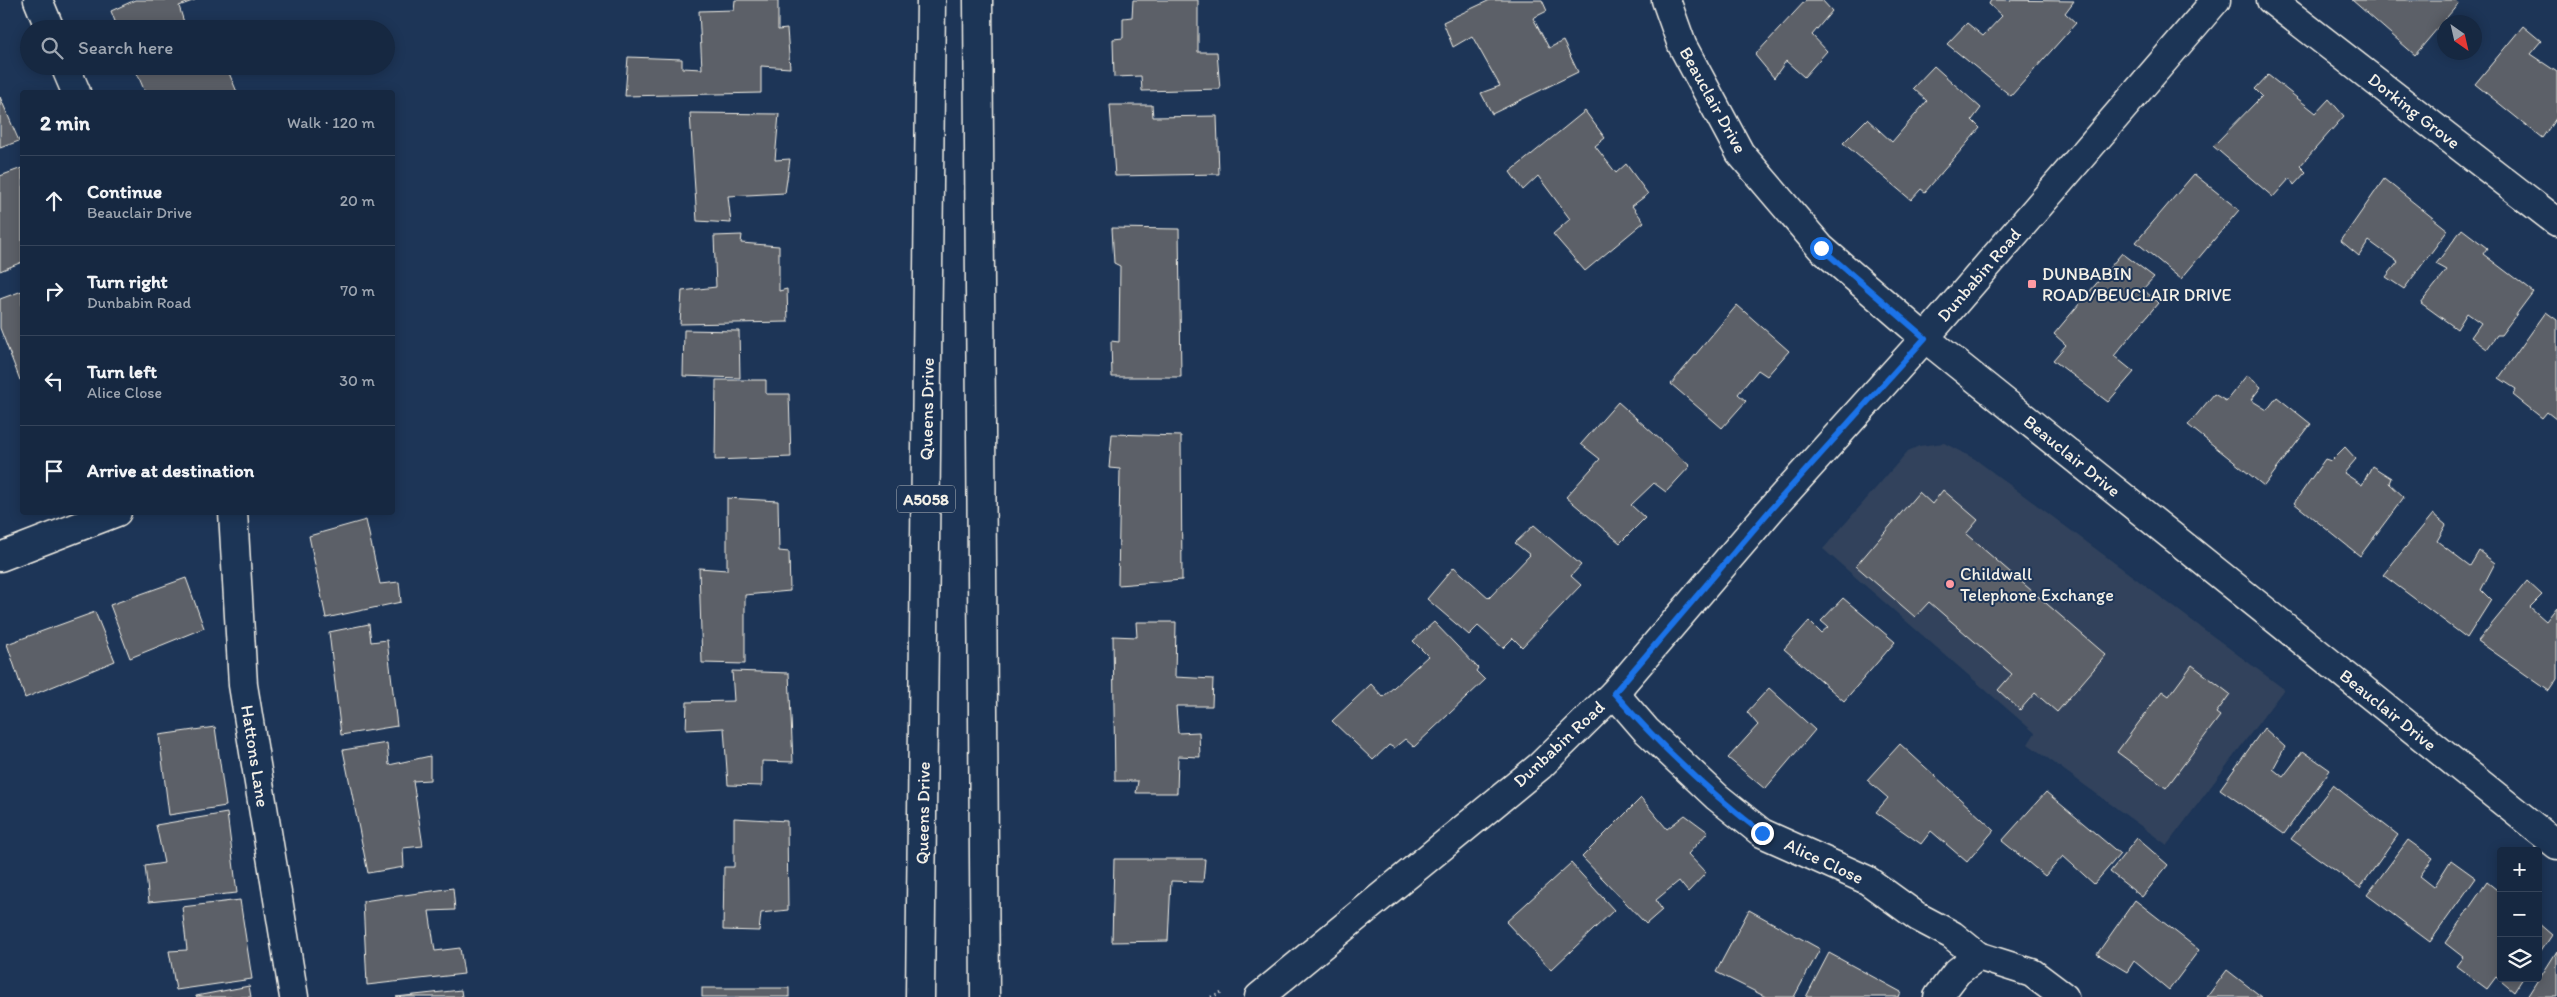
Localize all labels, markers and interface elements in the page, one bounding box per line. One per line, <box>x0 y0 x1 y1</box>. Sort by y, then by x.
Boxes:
north arrow <box>2437 15 2482 60</box>
search box <box>20 20 395 75</box>
icon: search <box>38 34 66 62</box>
text: Search here <box>78 36 173 59</box>
street label: Beauclair Drive <box>1675 43 1751 157</box>
street label: Dorking Grove <box>2364 68 2464 154</box>
text: 2 min <box>40 110 90 135</box>
text: Walk · 120 m <box>287 113 375 132</box>
text: Continue <box>87 180 162 203</box>
icon: ahead <box>40 187 68 215</box>
text: 20 m <box>340 191 375 210</box>
text: Beauclair Drive <box>87 203 192 222</box>
street label: Dunbabin Road <box>1932 223 2026 326</box>
route start <box>1810 237 1833 260</box>
place label: DUNBABIN ROAD/BEUCLAIR DRIVE <box>2042 263 2231 306</box>
text: Turn right <box>87 270 168 293</box>
icon: right <box>40 277 68 305</box>
marker: DUNBABIN ROAD/BEUCLAIR DRIVE <box>2026 278 2038 290</box>
text: 70 m <box>340 281 375 300</box>
text: Dunbabin Road <box>87 293 191 312</box>
street label: Queens Drive <box>915 357 939 461</box>
text: Turn left <box>87 360 157 383</box>
icon: left <box>40 367 68 395</box>
text: 30 m <box>339 371 375 390</box>
text: Alice Close <box>87 383 162 402</box>
street label: Beauclair Drive <box>2019 410 2125 502</box>
icon: arrive <box>40 457 68 485</box>
text: Arrive at destination <box>87 459 254 482</box>
road number: A5058 <box>897 486 955 512</box>
place label: Childwall Telephone Exchange <box>1960 563 2114 606</box>
marker: Childwall Telephone Exchange <box>1944 578 1956 590</box>
street label: Beauclair Drive <box>2335 664 2441 756</box>
street label: Dunbabin Road <box>1509 696 1610 792</box>
street label: Hattons Lane <box>236 703 274 809</box>
street label: Queens Drive <box>911 761 935 865</box>
route end <box>1751 822 1774 845</box>
street label: Alice Close <box>1781 833 1867 889</box>
map controls <box>2497 847 2542 982</box>
button: + <box>2497 847 2542 892</box>
button: − <box>2497 892 2542 937</box>
button: layers <box>2497 937 2542 982</box>

